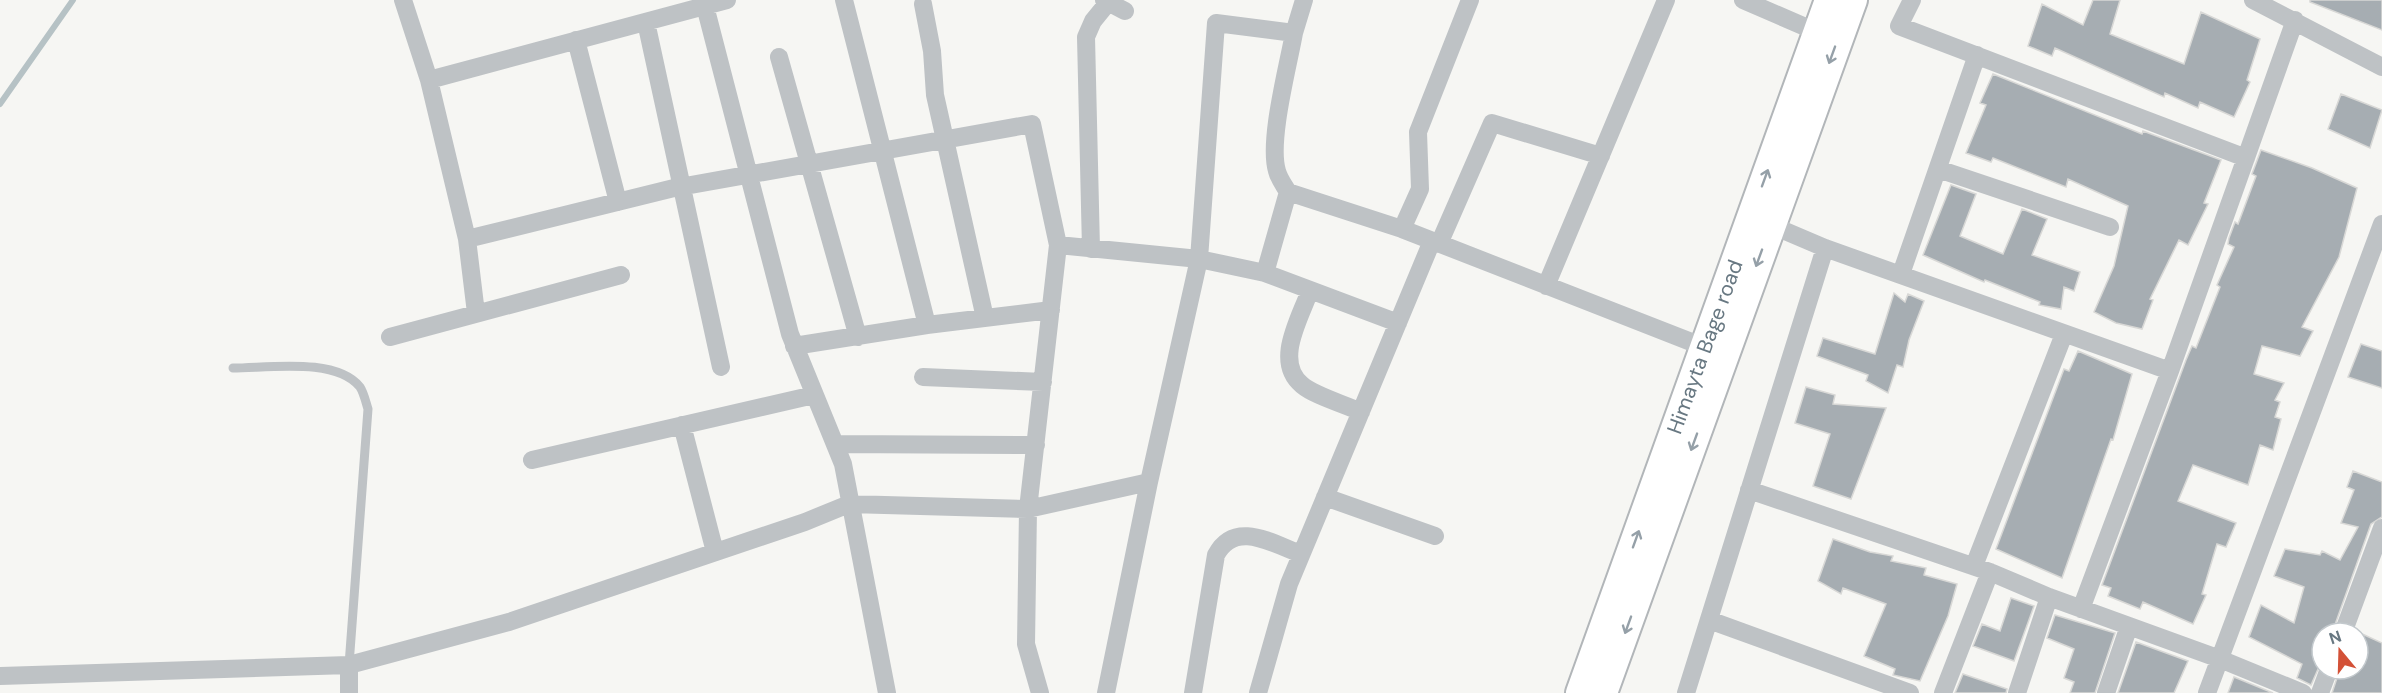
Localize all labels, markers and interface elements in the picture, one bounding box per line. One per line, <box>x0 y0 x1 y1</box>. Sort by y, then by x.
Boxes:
one-way arrow <box>1826 45 1837 64</box>
one-way arrow <box>1760 169 1771 187</box>
one-way arrow <box>1753 248 1764 267</box>
street label: Himayta Bage road <box>1660 256 1750 438</box>
one-way arrow <box>1687 432 1698 451</box>
one-way arrow <box>1631 530 1642 549</box>
one-way arrow <box>1621 615 1632 634</box>
north arrow <box>2310 621 2370 681</box>
text: N <box>2326 625 2344 649</box>

